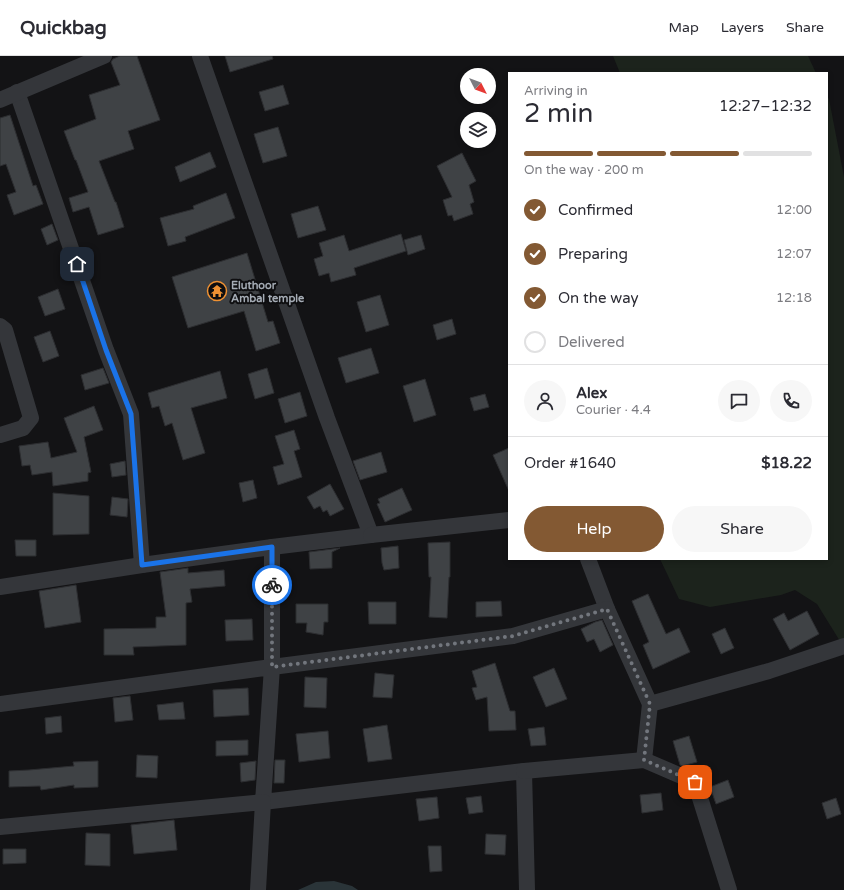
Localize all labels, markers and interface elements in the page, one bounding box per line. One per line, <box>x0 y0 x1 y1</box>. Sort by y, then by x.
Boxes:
text: Quickbag <box>20 17 107 39</box>
text: Map <box>669 19 699 36</box>
text: Layers <box>721 19 764 36</box>
text: Share <box>786 19 824 36</box>
north arrow <box>460 68 496 104</box>
map controls <box>460 68 496 148</box>
text: Arriving in <box>524 83 588 99</box>
text: 12:27–12:32 <box>719 97 812 115</box>
text: 2 min <box>524 98 593 129</box>
button: layers <box>460 112 496 148</box>
text: On the way · 200 m <box>524 162 644 178</box>
icon: check <box>524 199 546 221</box>
text: Confirmed <box>558 201 633 219</box>
text: 12:00 <box>776 202 812 218</box>
icon: check <box>524 243 546 265</box>
text: Preparing <box>558 245 628 263</box>
text: 12:07 <box>776 246 812 262</box>
pin <box>60 247 94 281</box>
icon: home <box>66 253 88 275</box>
place label: Eluthoor Ambal temple <box>231 279 305 306</box>
temple icon: Eluthoor Ambal temple <box>206 280 228 302</box>
icon: check <box>524 287 546 309</box>
text: On the way <box>558 289 638 307</box>
text: 12:18 <box>776 290 812 306</box>
text: Delivered <box>558 333 625 351</box>
button: person <box>524 380 566 422</box>
button: chat <box>718 380 760 422</box>
button: phone <box>770 380 812 422</box>
text: Alex <box>576 384 607 402</box>
text: Courier · 4.4 <box>576 402 651 418</box>
text: Order #1640 <box>524 454 616 472</box>
text: $18.22 <box>761 454 812 472</box>
button: Help <box>524 506 664 552</box>
button: Share <box>672 506 812 552</box>
courier <box>252 565 292 605</box>
icon: bike <box>261 574 283 596</box>
pin <box>678 765 712 799</box>
icon: bag <box>684 771 706 793</box>

